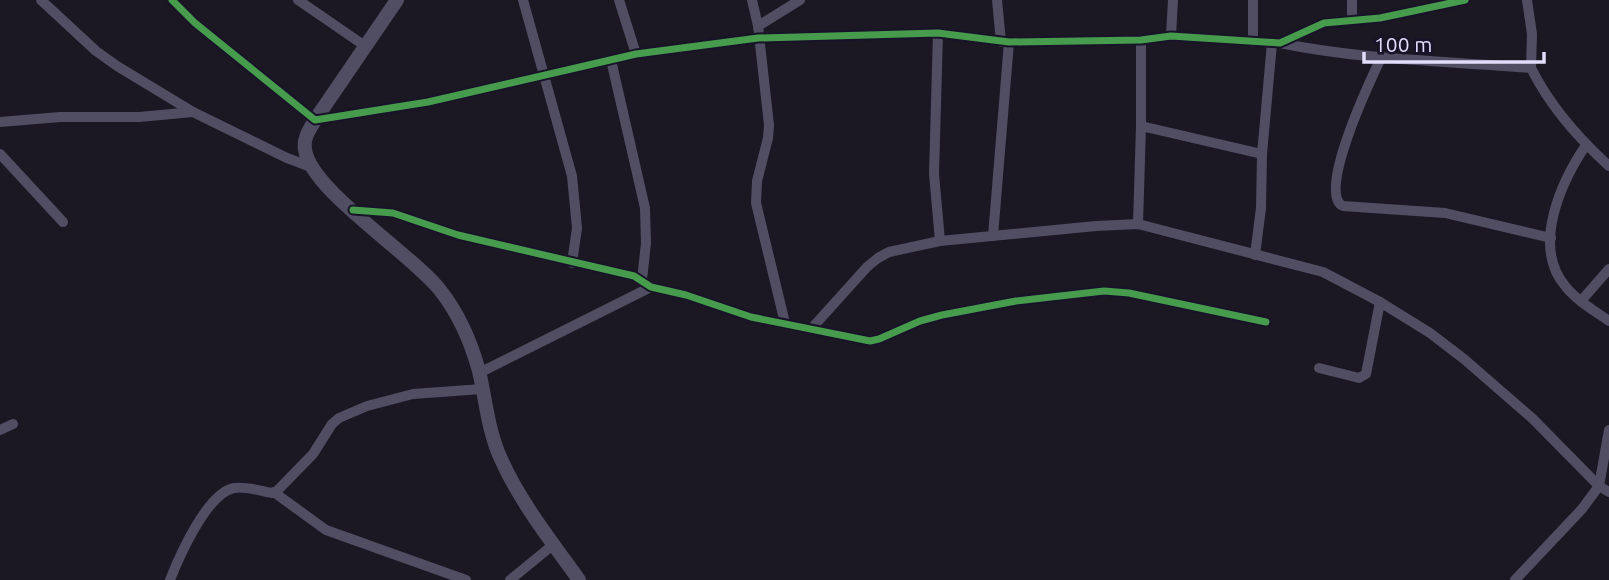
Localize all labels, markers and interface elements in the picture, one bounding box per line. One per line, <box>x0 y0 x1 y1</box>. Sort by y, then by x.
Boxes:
scale bar <box>1364 21 1544 65</box>
text: 100 m <box>1374 32 1432 56</box>

